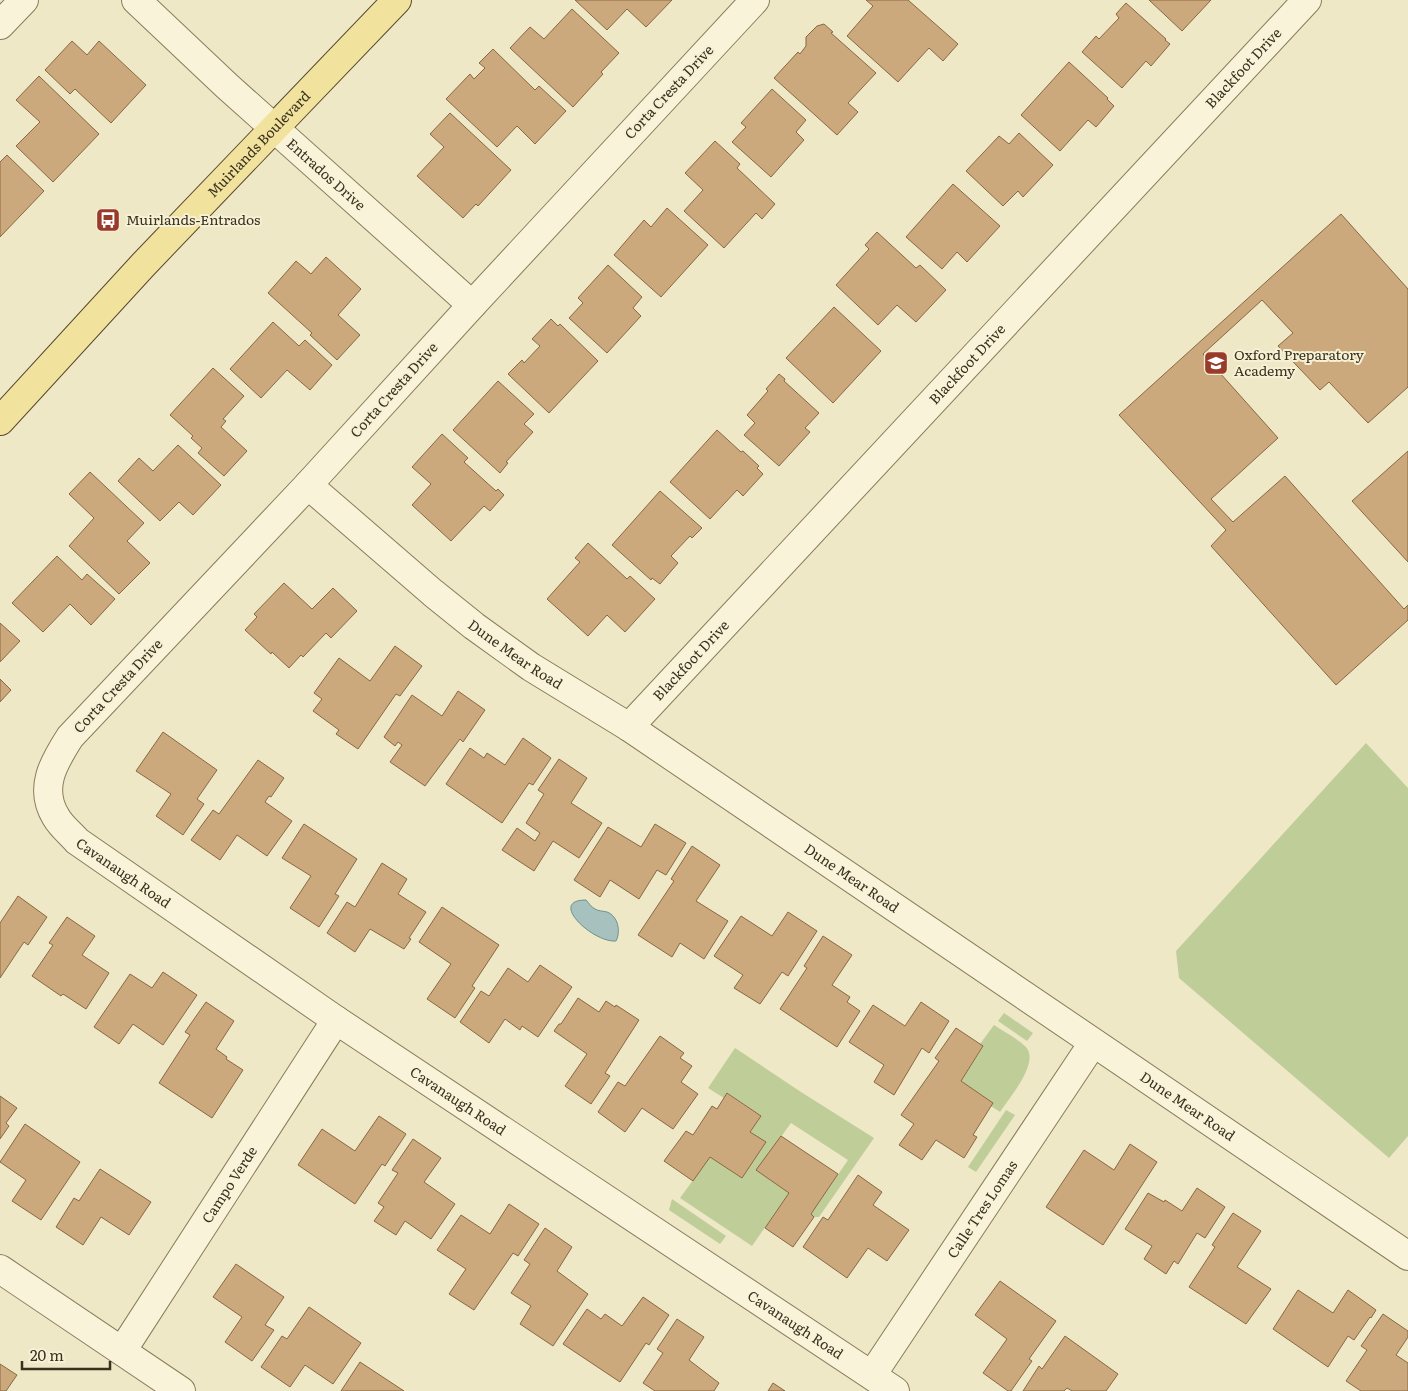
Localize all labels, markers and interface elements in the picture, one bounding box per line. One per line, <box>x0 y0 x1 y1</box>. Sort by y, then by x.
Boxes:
street label: Blackfoot Drive <box>1200 23 1285 112</box>
street label: Corta Cresta Drive <box>619 40 717 143</box>
street label: Muirlands Boulevard <box>202 85 314 201</box>
street label: Entrados Drive <box>283 133 370 214</box>
bus stop icon: Muirlands-Entrados <box>95 207 121 233</box>
place label: Muirlands-Entrados <box>126 209 260 229</box>
street label: Blackfoot Drive <box>924 319 1009 408</box>
street label: Corta Cresta Drive <box>345 337 442 442</box>
place label: Oxford Preparatory Academy <box>1234 344 1365 380</box>
school or university icon: Oxford Preparatory Academy <box>1203 350 1229 376</box>
street label: Dune Mear Road <box>465 614 567 693</box>
street label: Blackfoot Drive <box>648 615 733 704</box>
street label: Corta Cresta Drive <box>68 634 166 737</box>
street label: Cavanaugh Road <box>72 832 176 912</box>
street label: Dune Mear Road <box>801 838 904 917</box>
street label: Cavanaugh Road <box>407 1061 511 1139</box>
street label: Dune Mear Road <box>1137 1066 1240 1145</box>
street label: Campo Verde <box>196 1142 261 1227</box>
street label: Calle Tres Lomas <box>942 1156 1021 1262</box>
street label: Cavanaugh Road <box>744 1285 848 1363</box>
scale bar <box>22 1338 110 1370</box>
text: 20 m <box>30 1343 64 1366</box>

